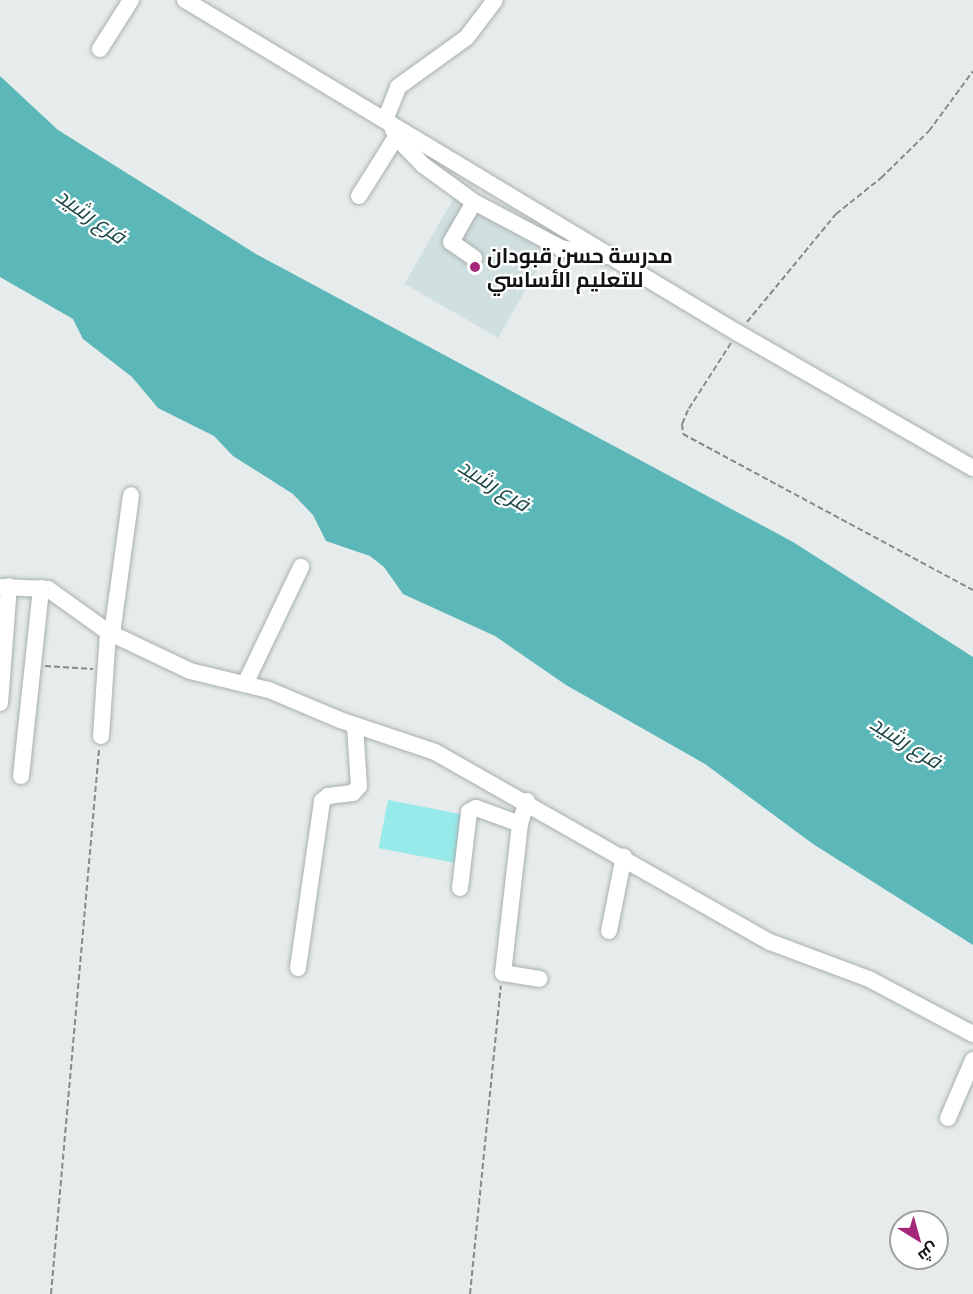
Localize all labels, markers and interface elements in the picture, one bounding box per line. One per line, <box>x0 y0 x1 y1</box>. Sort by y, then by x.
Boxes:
water label: فرع رشيد <box>51 182 131 250</box>
place label: مدرسة حسن قبودان للتعليم الأساسي <box>487 242 673 292</box>
marker: مدرسة حسن قبودان للتعليم الأساسي <box>468 260 482 274</box>
water label: فرع رشيد <box>453 453 535 517</box>
water label: فرع رشيد <box>865 710 947 774</box>
north arrow <box>889 1210 949 1270</box>
text: ش <box>913 1237 944 1269</box>

